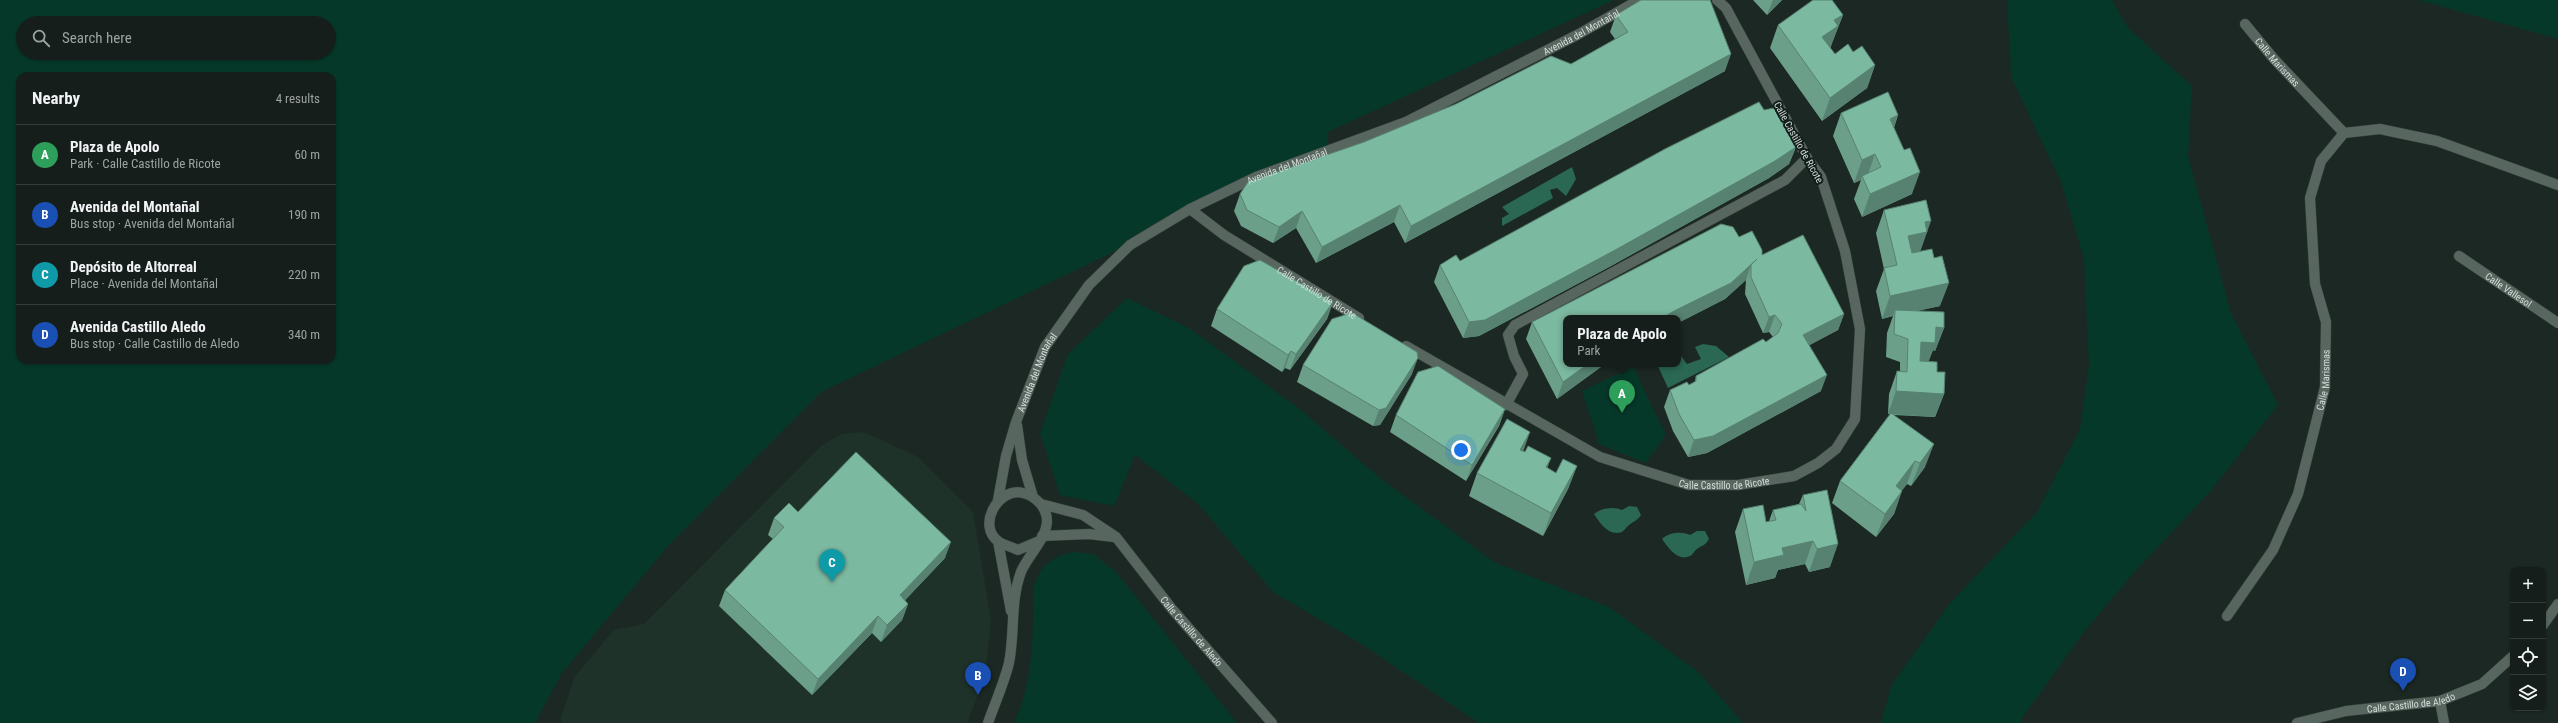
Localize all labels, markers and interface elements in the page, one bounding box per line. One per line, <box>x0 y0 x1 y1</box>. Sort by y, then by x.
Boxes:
street label: Avenida del Montañal <box>1541 7 1621 57</box>
search box <box>16 16 336 60</box>
icon: search <box>30 27 52 49</box>
text: Search here <box>62 29 132 47</box>
street label: Calle Marismas <box>2253 36 2302 89</box>
text: Nearby <box>32 88 80 108</box>
text: 4 results <box>276 91 320 106</box>
street label: Calle Castillo de Ricote <box>1772 100 1826 185</box>
text: Plaza de Apolo <box>70 138 160 156</box>
street label: Avenida del Montañal <box>1245 146 1329 187</box>
text: A <box>41 147 49 162</box>
text: 60 m <box>294 147 320 162</box>
text: Park · Calle Castillo de Ricote <box>70 156 221 171</box>
text: Avenida del Montañal <box>70 198 200 216</box>
text: B <box>41 207 49 222</box>
text: 190 m <box>288 207 320 222</box>
text: Bus stop · Avenida del Montañal <box>70 216 234 231</box>
text: Depósito de Altorreal <box>70 258 197 276</box>
street label: Calle Castillo de Ricote <box>1275 264 1359 321</box>
text: C <box>41 267 49 282</box>
text: 220 m <box>288 267 320 282</box>
street label: Calle Vallesol <box>2483 271 2534 310</box>
text: Place · Avenida del Montañal <box>70 276 218 291</box>
popup <box>1563 315 1681 367</box>
text: Avenida Castillo Aledo <box>70 318 206 336</box>
text: Plaza de Apolo <box>1577 325 1667 343</box>
text: D <box>41 327 49 342</box>
text: 340 m <box>288 327 320 342</box>
street label: Avenida del Montañal <box>1015 331 1059 414</box>
text: Bus stop · Calle Castillo de Aledo <box>70 336 240 351</box>
text: Park <box>1577 343 1600 358</box>
street label: Calle Marismas <box>2314 349 2332 411</box>
pin: A <box>1609 380 1635 413</box>
your location <box>1451 440 1471 460</box>
street label: Calle Castillo de Ricote <box>1677 475 1771 491</box>
pin: C <box>819 549 845 582</box>
map controls <box>2510 567 2546 711</box>
button: + <box>2510 567 2546 603</box>
street label: Calle Castillo de Aledo <box>1158 594 1225 669</box>
button: − <box>2510 603 2546 639</box>
button: locate <box>2510 639 2546 675</box>
pin: D <box>2390 658 2416 691</box>
pin: B <box>965 662 991 695</box>
button: layers <box>2510 675 2546 711</box>
street label: Calle Castillo de Aledo <box>2366 691 2457 715</box>

